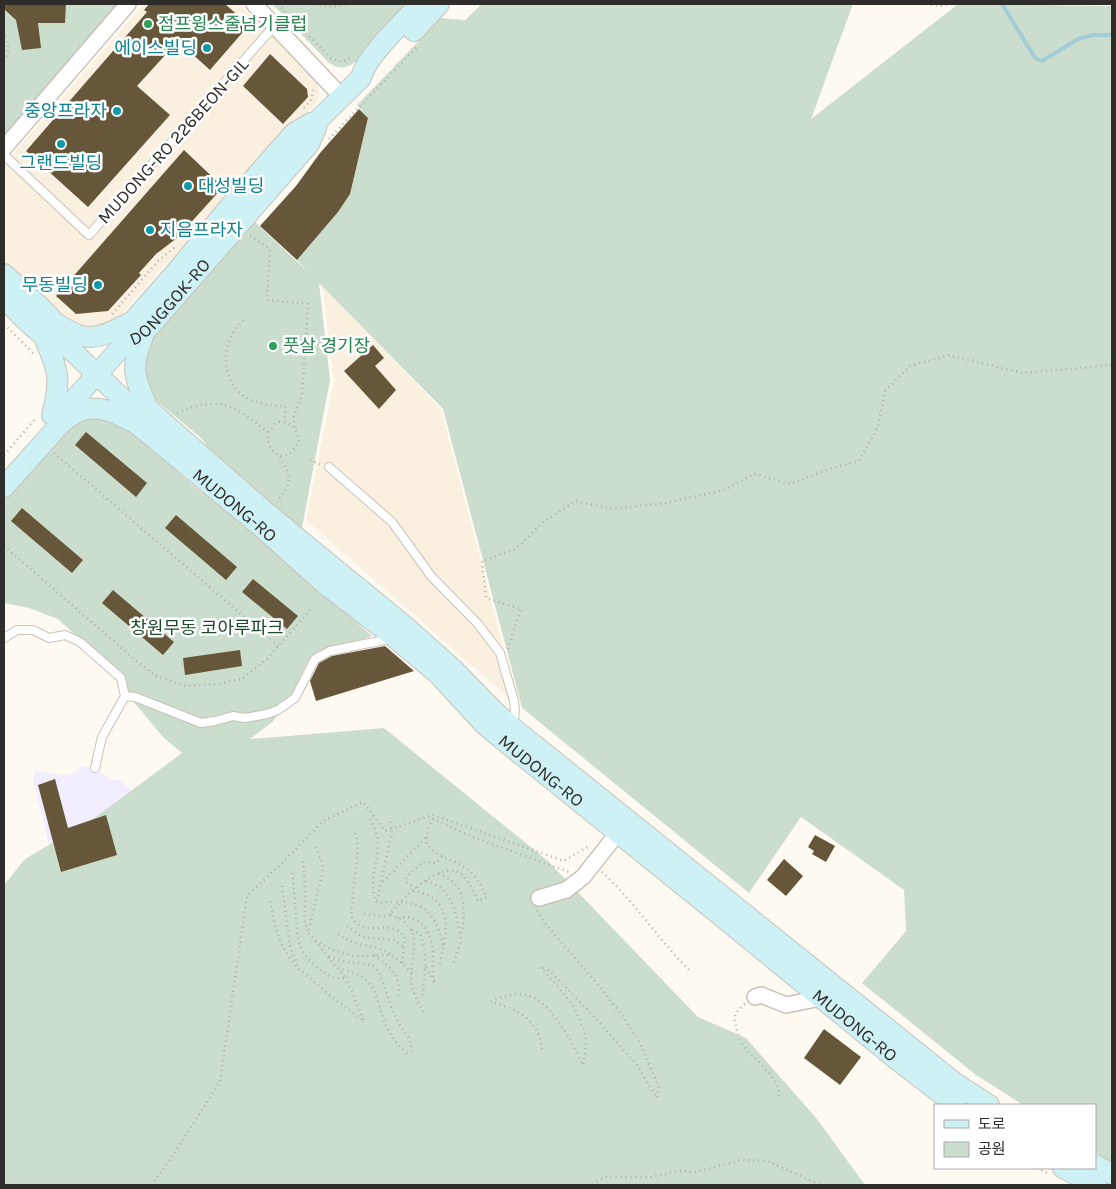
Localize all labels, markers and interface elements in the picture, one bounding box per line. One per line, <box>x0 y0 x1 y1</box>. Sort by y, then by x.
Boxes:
place label: 점프윙스줄넘기클럽 <box>158 13 307 35</box>
marker: 점프윙스줄넘기클럽 <box>142 18 154 30</box>
place label: 에이스빌딩 <box>114 37 197 59</box>
marker: 에이스빌딩 <box>201 42 213 54</box>
street label: MUDONG-RO 226BEON-GIL <box>93 53 254 228</box>
place label: 중앙프라자 <box>24 100 107 122</box>
marker: 중앙프라자 <box>111 105 123 117</box>
marker: 그랜드빌딩 <box>55 138 67 150</box>
place label: 그랜드빌딩 <box>20 152 102 174</box>
place label: 대성빌딩 <box>198 175 264 197</box>
marker: 대성빌딩 <box>182 180 194 192</box>
place label: 지음프라자 <box>160 219 243 241</box>
marker: 지음프라자 <box>144 224 156 236</box>
street label: DONGGOK-RO <box>126 254 215 350</box>
place label: 무동빌딩 <box>22 274 88 296</box>
marker: 무동빌딩 <box>92 279 104 291</box>
place label: 풋살 경기장 <box>283 335 370 357</box>
marker: 풋살 경기장 <box>267 340 279 352</box>
street label: MUDONG-RO <box>188 464 282 547</box>
park label: 창원무동 코아루파크 <box>130 617 284 639</box>
street label: MUDONG-RO <box>494 730 588 812</box>
street label: MUDONG-RO <box>808 984 902 1067</box>
legend <box>934 1104 1096 1169</box>
text: 도로 <box>978 1115 1006 1133</box>
text: 공원 <box>978 1140 1006 1158</box>

